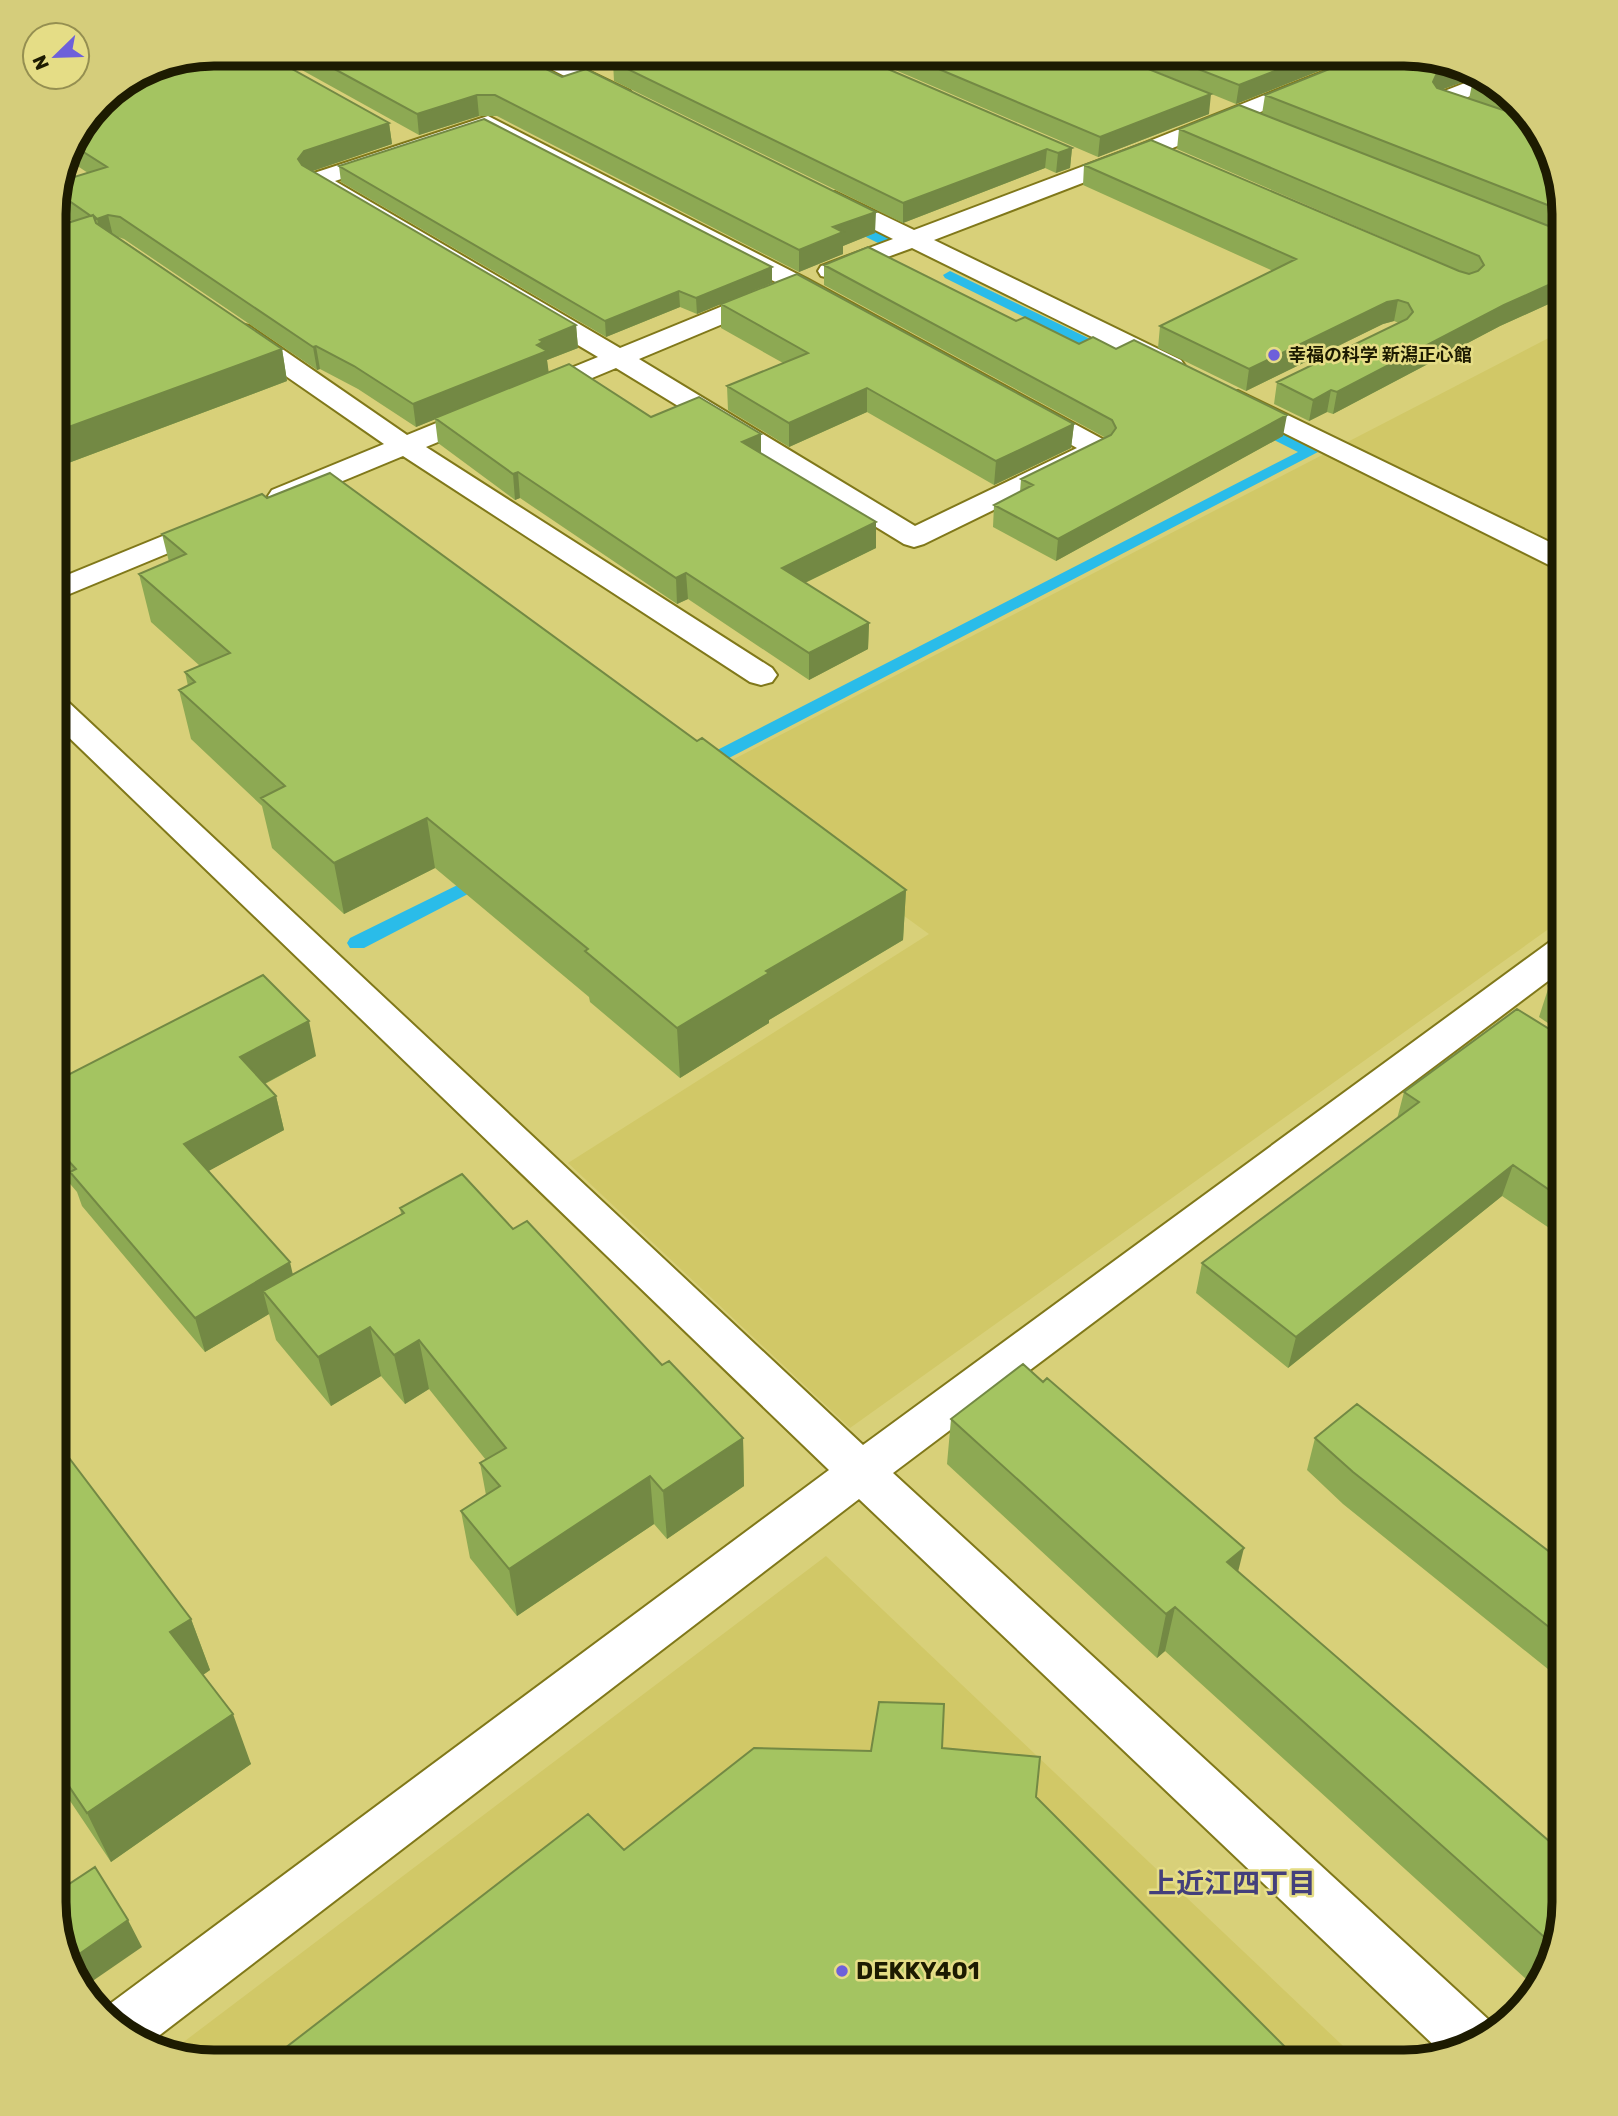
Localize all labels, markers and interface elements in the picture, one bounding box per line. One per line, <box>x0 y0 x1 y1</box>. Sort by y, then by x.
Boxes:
north arrow <box>21 21 91 91</box>
text: N <box>28 52 54 73</box>
place label: 幸福の科学 新潟正心館 <box>1288 344 1472 366</box>
marker: 幸福の科学 新潟正心館 <box>1266 347 1282 363</box>
district label: 上近江四丁目 <box>1148 1867 1316 1900</box>
place label: DEKKY401 <box>856 1957 980 1985</box>
marker: DEKKY401 <box>834 1963 850 1979</box>

